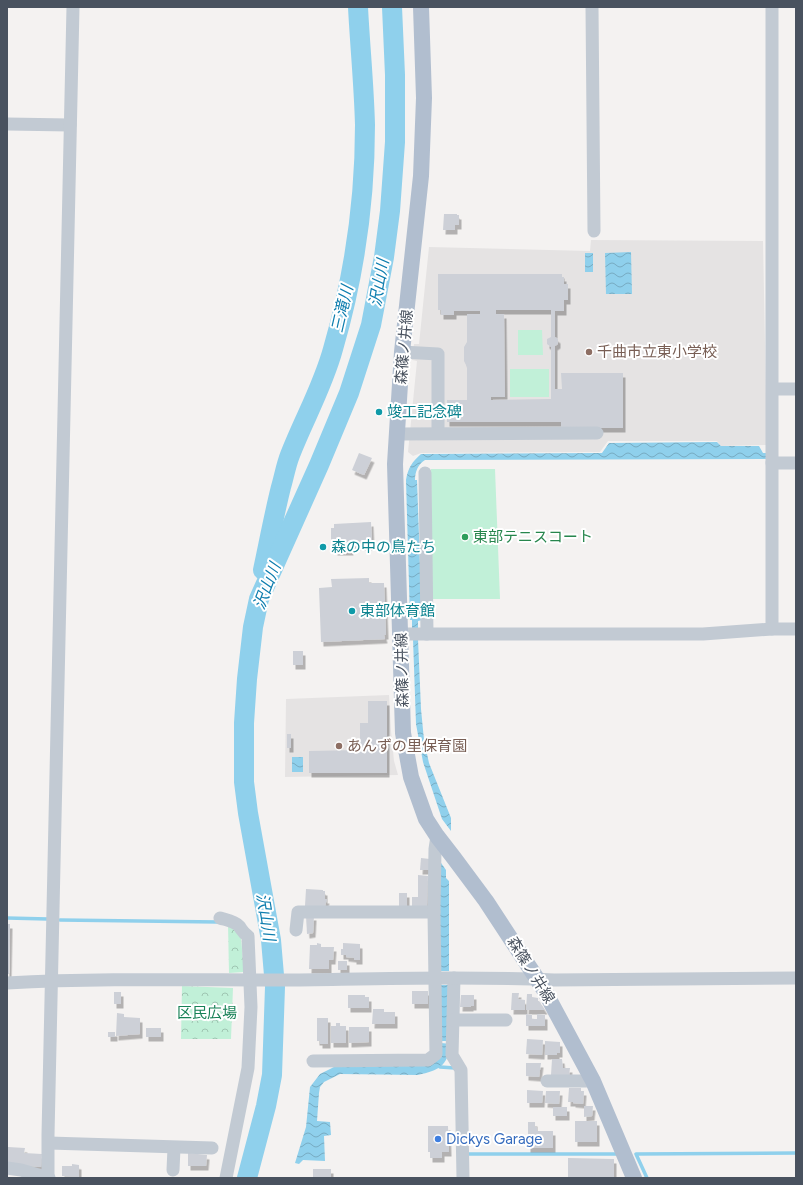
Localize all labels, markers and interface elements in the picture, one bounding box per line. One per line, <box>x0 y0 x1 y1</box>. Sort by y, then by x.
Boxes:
water label: 沢山川 <box>365 256 393 308</box>
water label: 三滝川 <box>327 282 357 335</box>
street label: 森篠ノ井線 <box>392 309 416 385</box>
place label: 千曲市立東小学校 <box>597 343 717 361</box>
marker: 千曲市立東小学校 <box>584 347 594 357</box>
place label: 竣工記念碑 <box>387 403 462 421</box>
marker: 竣工記念碑 <box>374 407 384 417</box>
place label: 東部テニスコート <box>473 528 593 546</box>
marker: 東部テニスコート <box>460 532 470 542</box>
place label: 森の中の鳥たち <box>331 538 436 556</box>
marker: 森の中の鳥たち <box>318 542 328 552</box>
water label: 沢山川 <box>250 558 285 612</box>
place label: 東部体育館 <box>360 602 435 620</box>
marker: 東部体育館 <box>347 606 357 616</box>
street label: 森篠ノ井線 <box>392 632 412 708</box>
place label: あんずの里保育園 <box>347 737 467 755</box>
marker: あんずの里保育園 <box>334 741 344 751</box>
water label: 沢山川 <box>253 892 279 944</box>
street label: 森篠ノ井線 <box>503 933 559 1007</box>
park label: 区民広場 <box>177 1004 237 1022</box>
place label: Dickys Garage <box>446 1130 543 1148</box>
marker: Dickys Garage <box>433 1134 443 1144</box>

